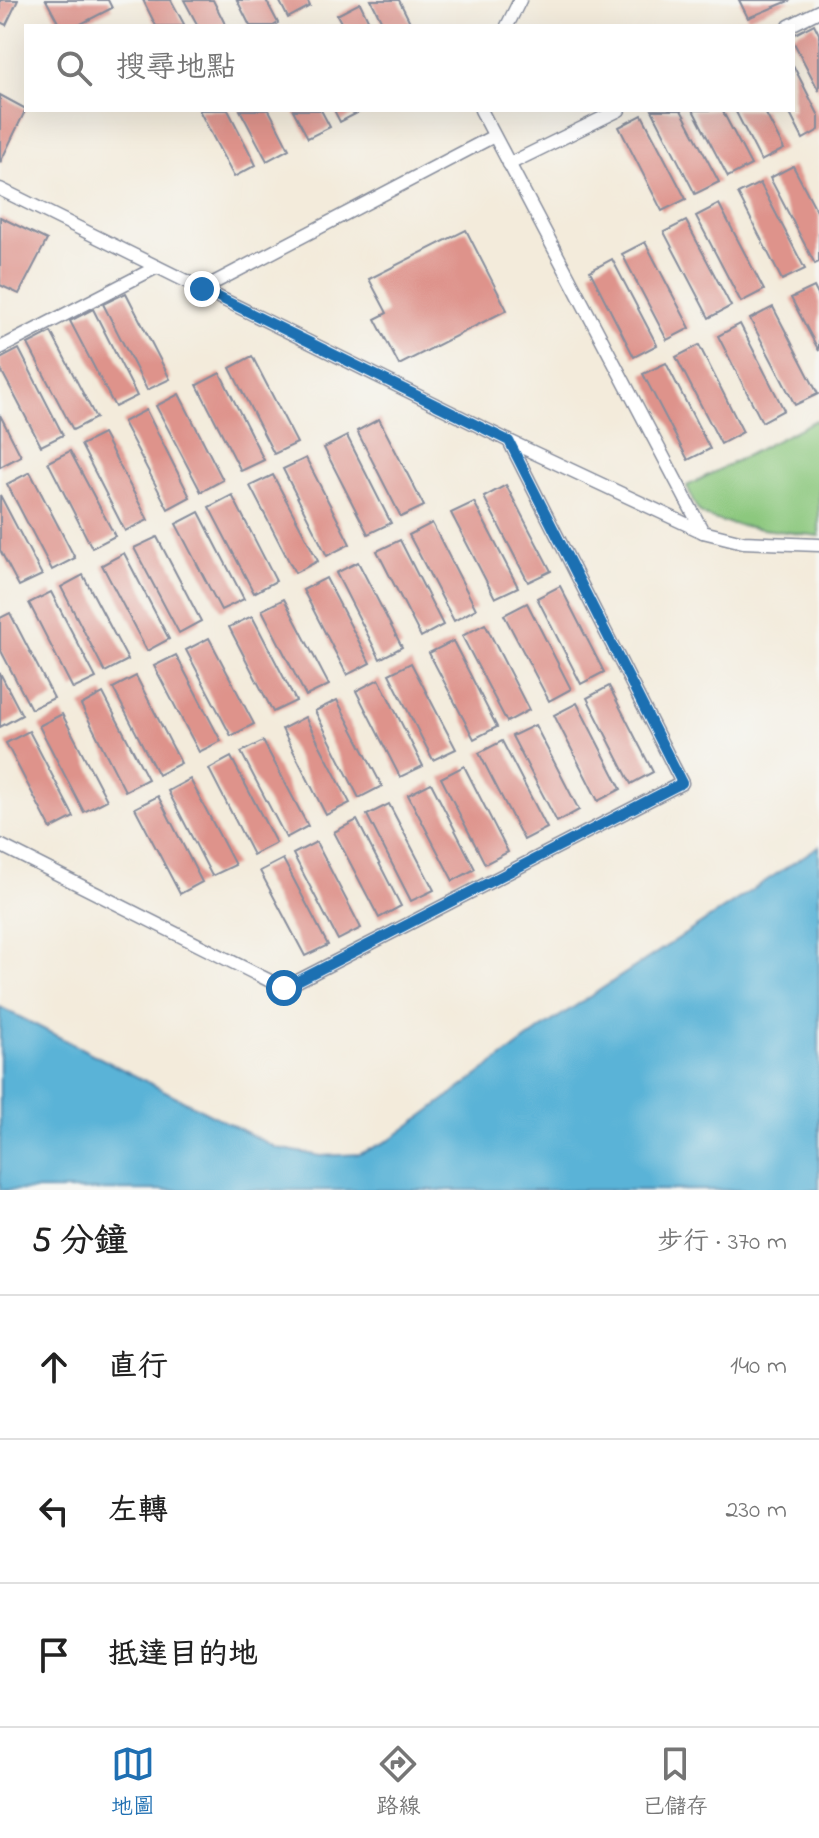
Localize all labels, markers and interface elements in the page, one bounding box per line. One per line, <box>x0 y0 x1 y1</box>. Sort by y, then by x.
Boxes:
search box <box>24 24 795 112</box>
icon: search <box>52 46 96 90</box>
text: 搜尋地點 <box>116 47 236 91</box>
route end <box>184 271 220 307</box>
route start <box>266 970 302 1006</box>
text: 5 分鐘 <box>32 1218 128 1268</box>
text: 步行 · 370 m <box>657 1224 787 1262</box>
icon: ahead <box>32 1345 76 1389</box>
text: 直行 <box>108 1346 168 1390</box>
text: 140 m <box>730 1348 787 1386</box>
icon: left <box>32 1489 76 1533</box>
text: 左轉 <box>108 1490 168 1534</box>
text: 230 m <box>725 1492 787 1530</box>
icon: arrive <box>32 1633 76 1677</box>
text: 抵達目的地 <box>108 1634 258 1678</box>
tab: 地圖 <box>111 1742 155 1824</box>
tab: 路線 <box>376 1742 420 1824</box>
tab: 已儲存 <box>642 1742 708 1824</box>

